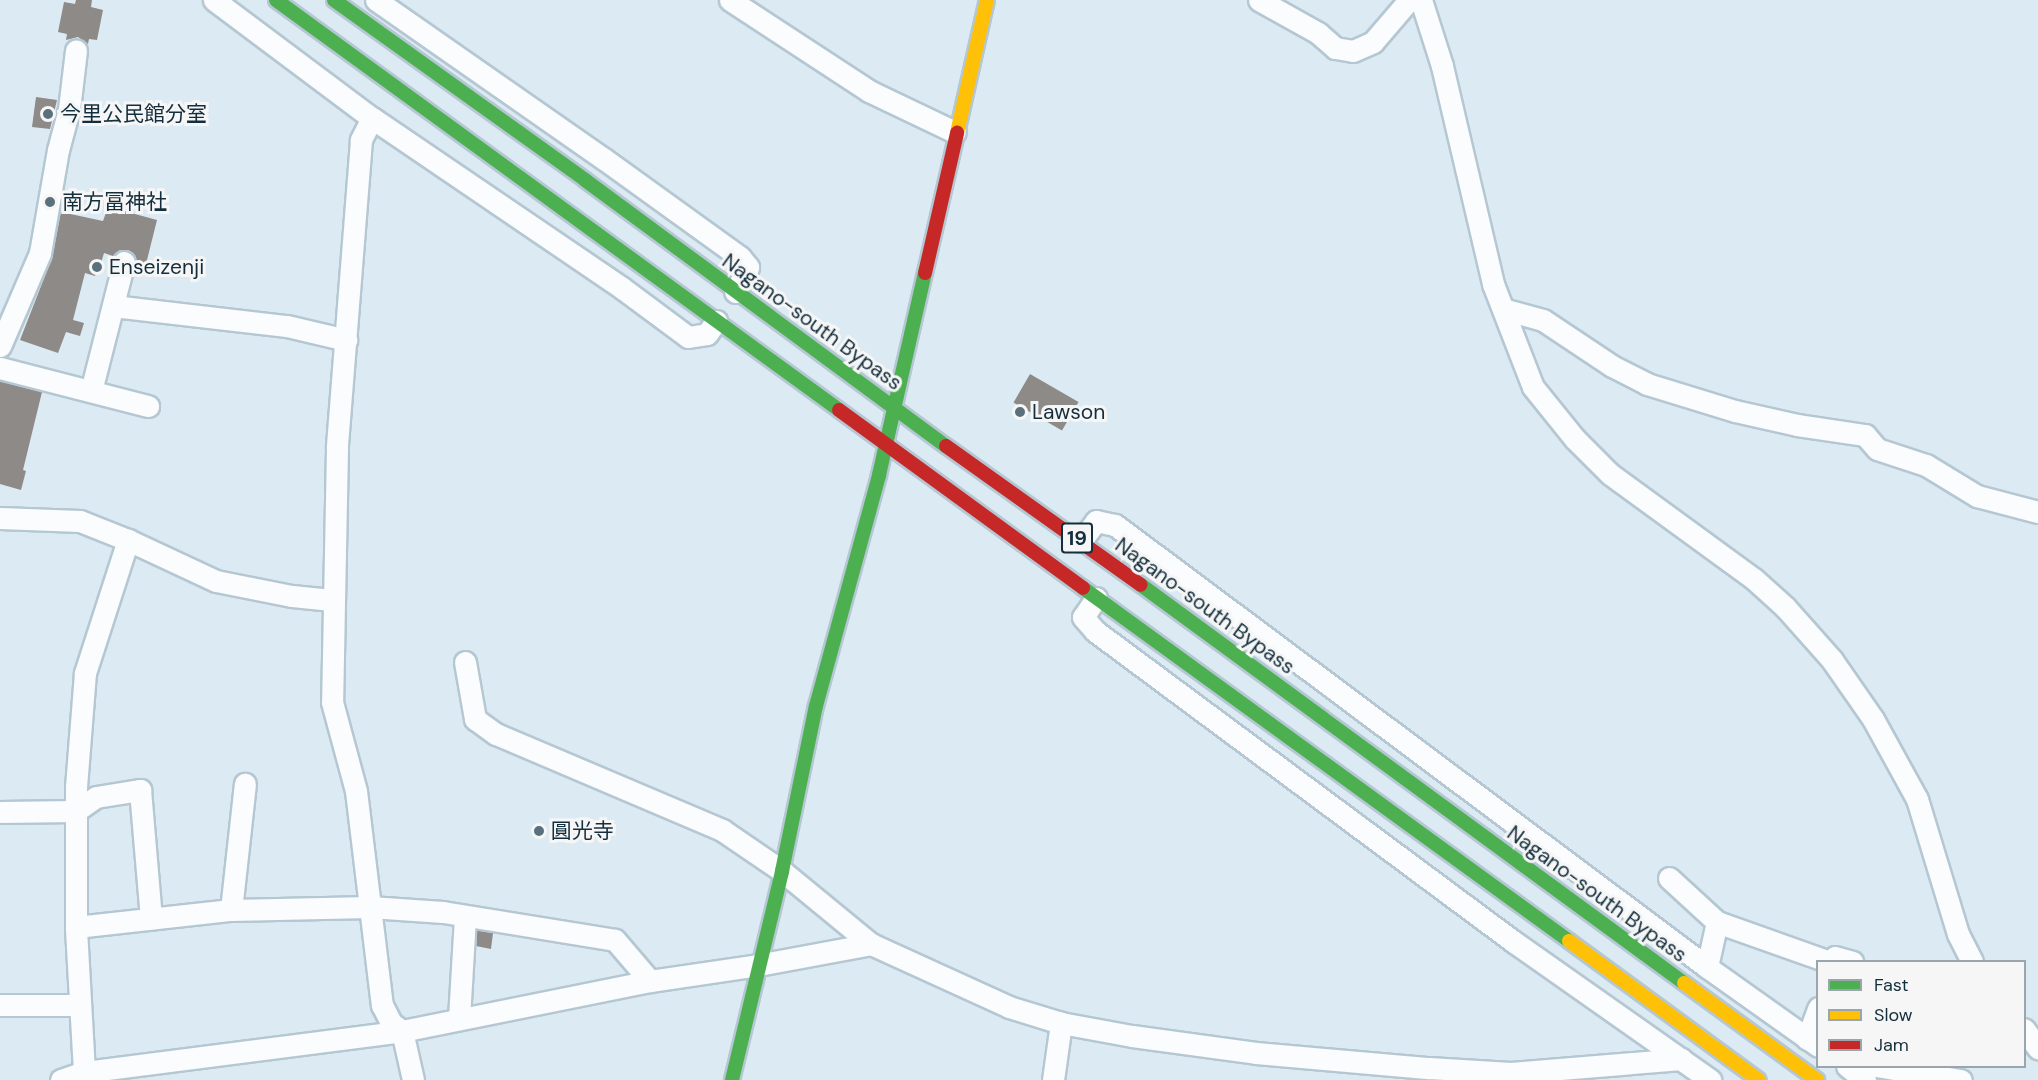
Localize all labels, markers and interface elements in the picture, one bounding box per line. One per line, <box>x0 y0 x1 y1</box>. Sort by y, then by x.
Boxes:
place label: 今里公民館分室 <box>60 101 207 127</box>
marker: 今里公民館分室 <box>41 107 55 121</box>
place label: 南方冨神社 <box>62 189 167 215</box>
marker: 南方冨神社 <box>43 195 57 209</box>
street label: Nagano-south Bypass <box>717 248 907 396</box>
place label: Enseizenji <box>109 254 204 280</box>
marker: Enseizenji <box>90 260 104 274</box>
place label: Lawson <box>1032 399 1105 425</box>
marker: Lawson <box>1013 405 1027 419</box>
road number: 19 <box>1060 521 1094 555</box>
street label: Nagano-south Bypass <box>1110 532 1300 680</box>
place label: 圓光寺 <box>551 818 614 844</box>
street label: Nagano-south Bypass <box>1502 820 1692 968</box>
marker: 圓光寺 <box>532 824 546 838</box>
legend <box>1816 960 2026 1068</box>
text: Fast <box>1874 973 1909 997</box>
text: Slow <box>1874 1003 1913 1027</box>
text: Jam <box>1874 1033 1909 1057</box>

